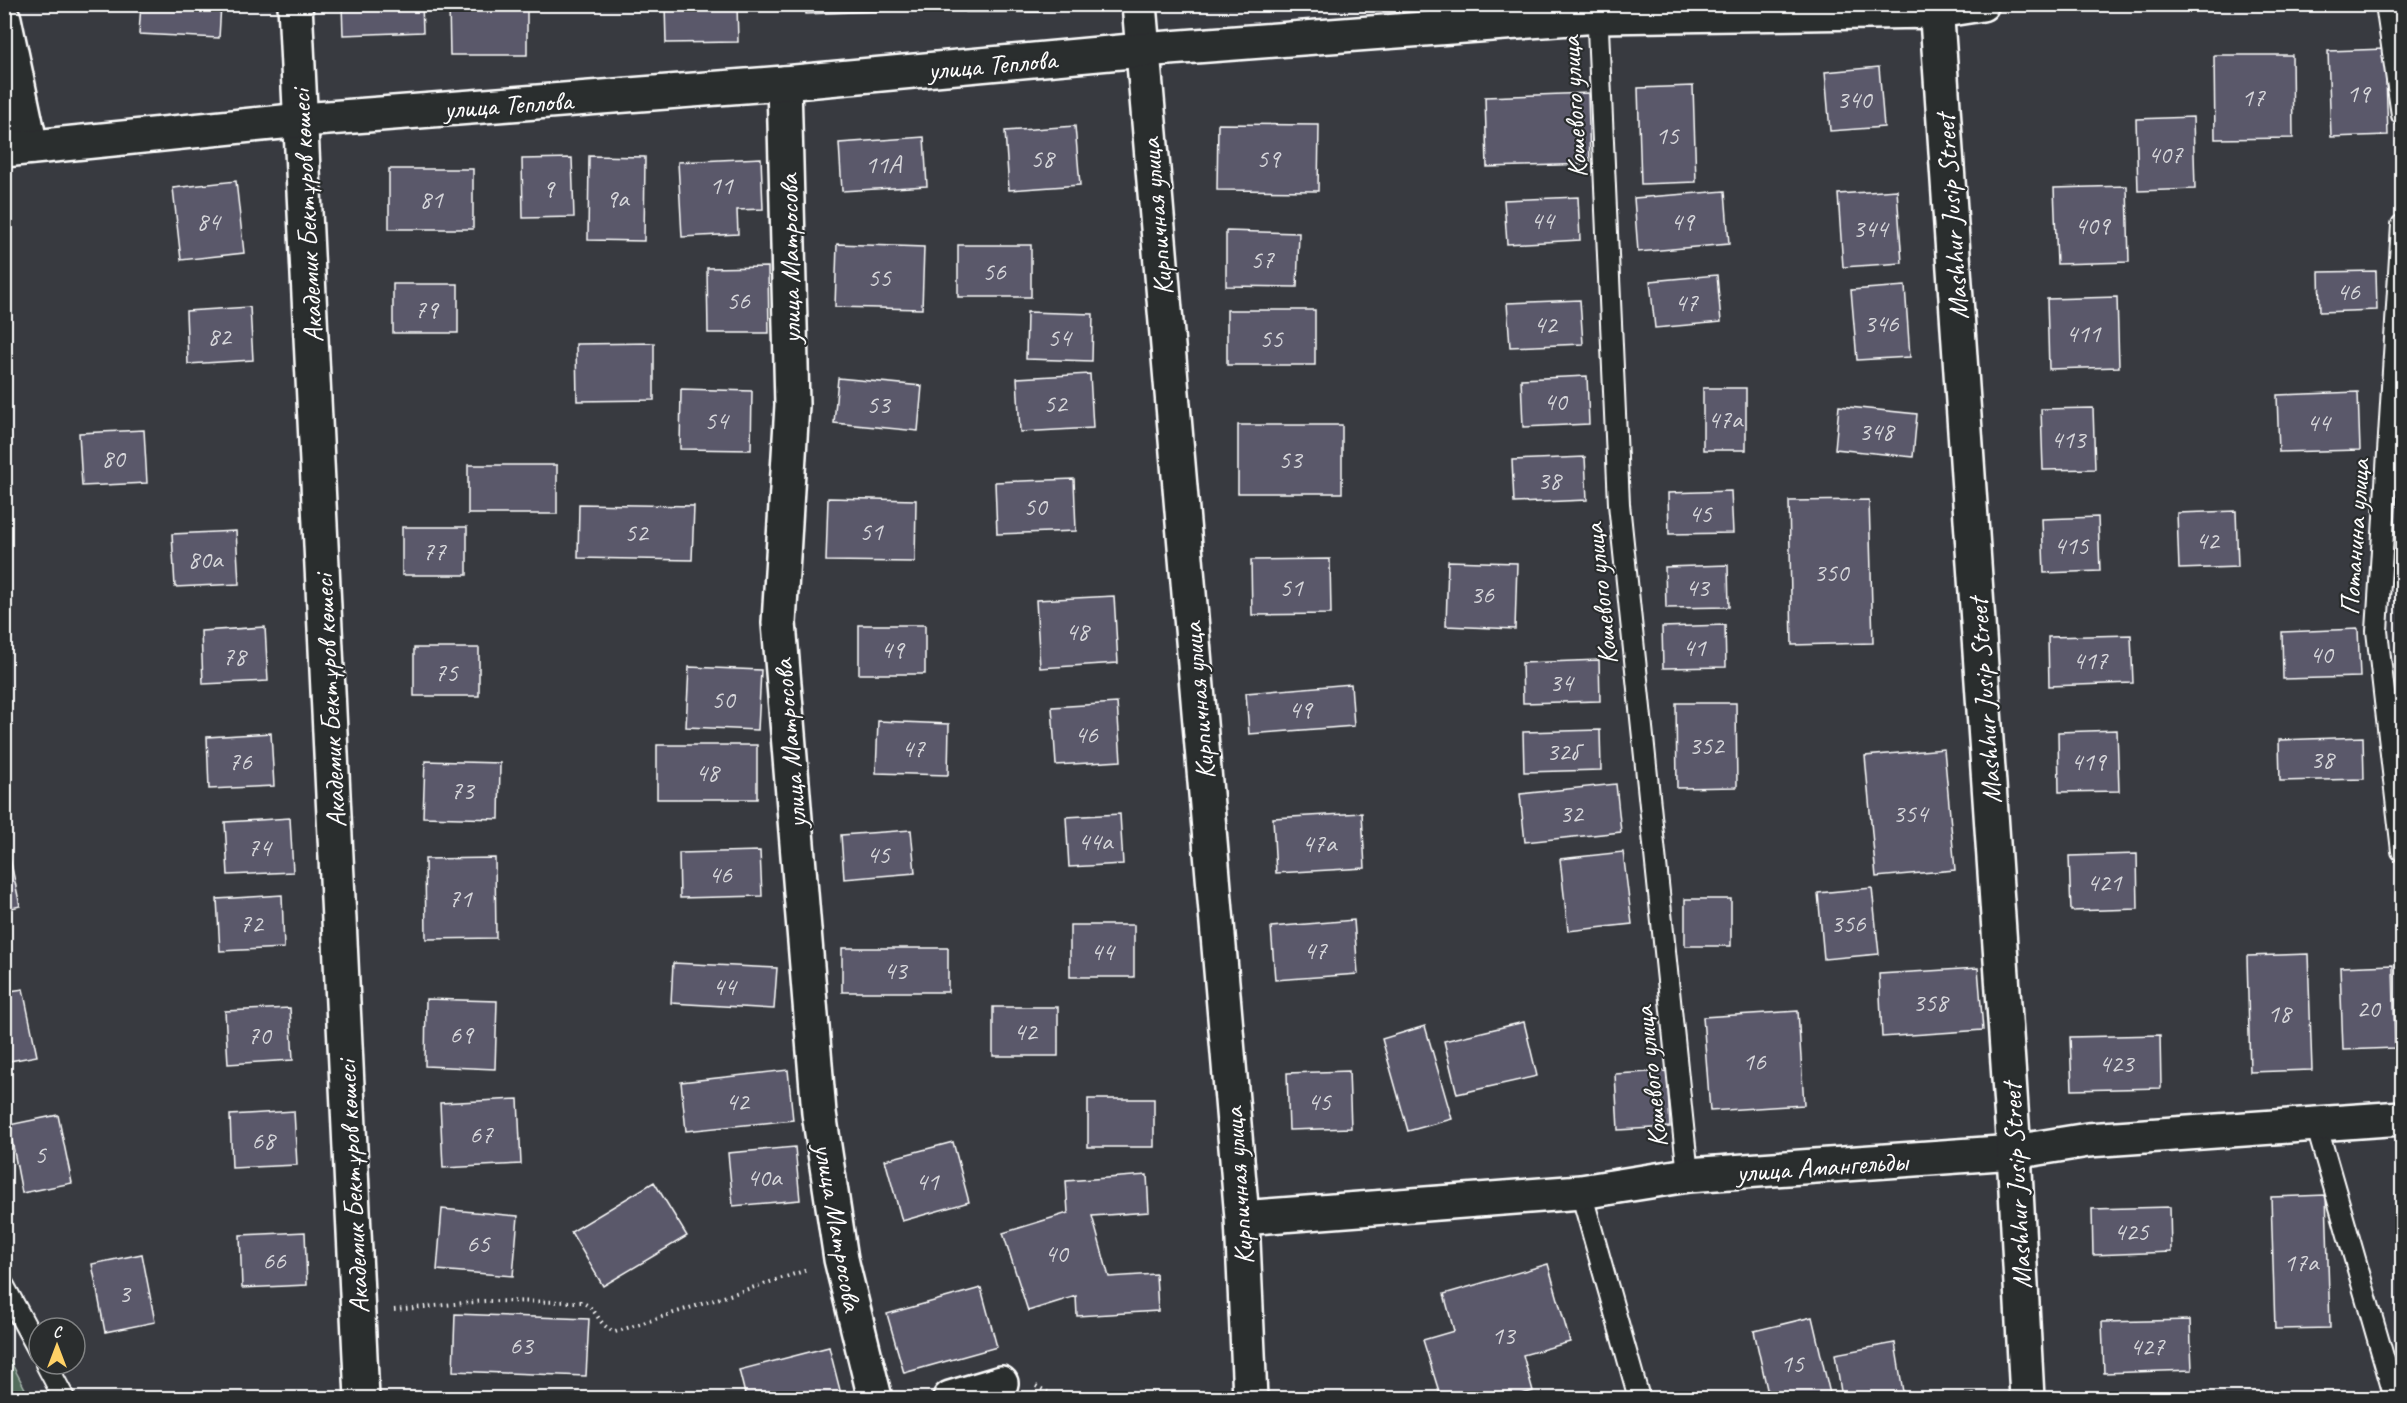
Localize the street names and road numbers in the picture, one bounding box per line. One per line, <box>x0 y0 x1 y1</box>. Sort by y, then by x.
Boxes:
street label: Кошевого улица <box>1552 34 1595 179</box>
street label: улица Теплова <box>924 41 1060 88</box>
street label: улица Теплова <box>441 82 576 127</box>
street label: Академик Бектұров көшесі <box>282 85 331 344</box>
street label: Mashhur Jusip Street <box>1927 109 1976 321</box>
street label: Кирпичная улица <box>1132 135 1181 297</box>
street label: улица Матросова <box>770 172 809 346</box>
street label: Потанина улица <box>2332 456 2378 616</box>
street label: Кошевого улица <box>1576 520 1625 666</box>
street label: Академик Бектұров көшесі <box>305 570 354 829</box>
street label: Mashhur Jusip Street <box>1960 593 2009 805</box>
street label: Кирпичная улица <box>1174 619 1223 781</box>
street label: улица Матросова <box>765 656 814 832</box>
street label: Кошевого улица <box>1626 1003 1675 1149</box>
street label: Академик Бектұров көшесі <box>328 1056 377 1315</box>
street label: Mashhur Jusip Street <box>1993 1078 2039 1290</box>
street label: Кирпичная улица <box>1215 1104 1261 1266</box>
street label: улица Матросова <box>806 1139 871 1315</box>
street label: улица Амангельды <box>1733 1143 1911 1190</box>

